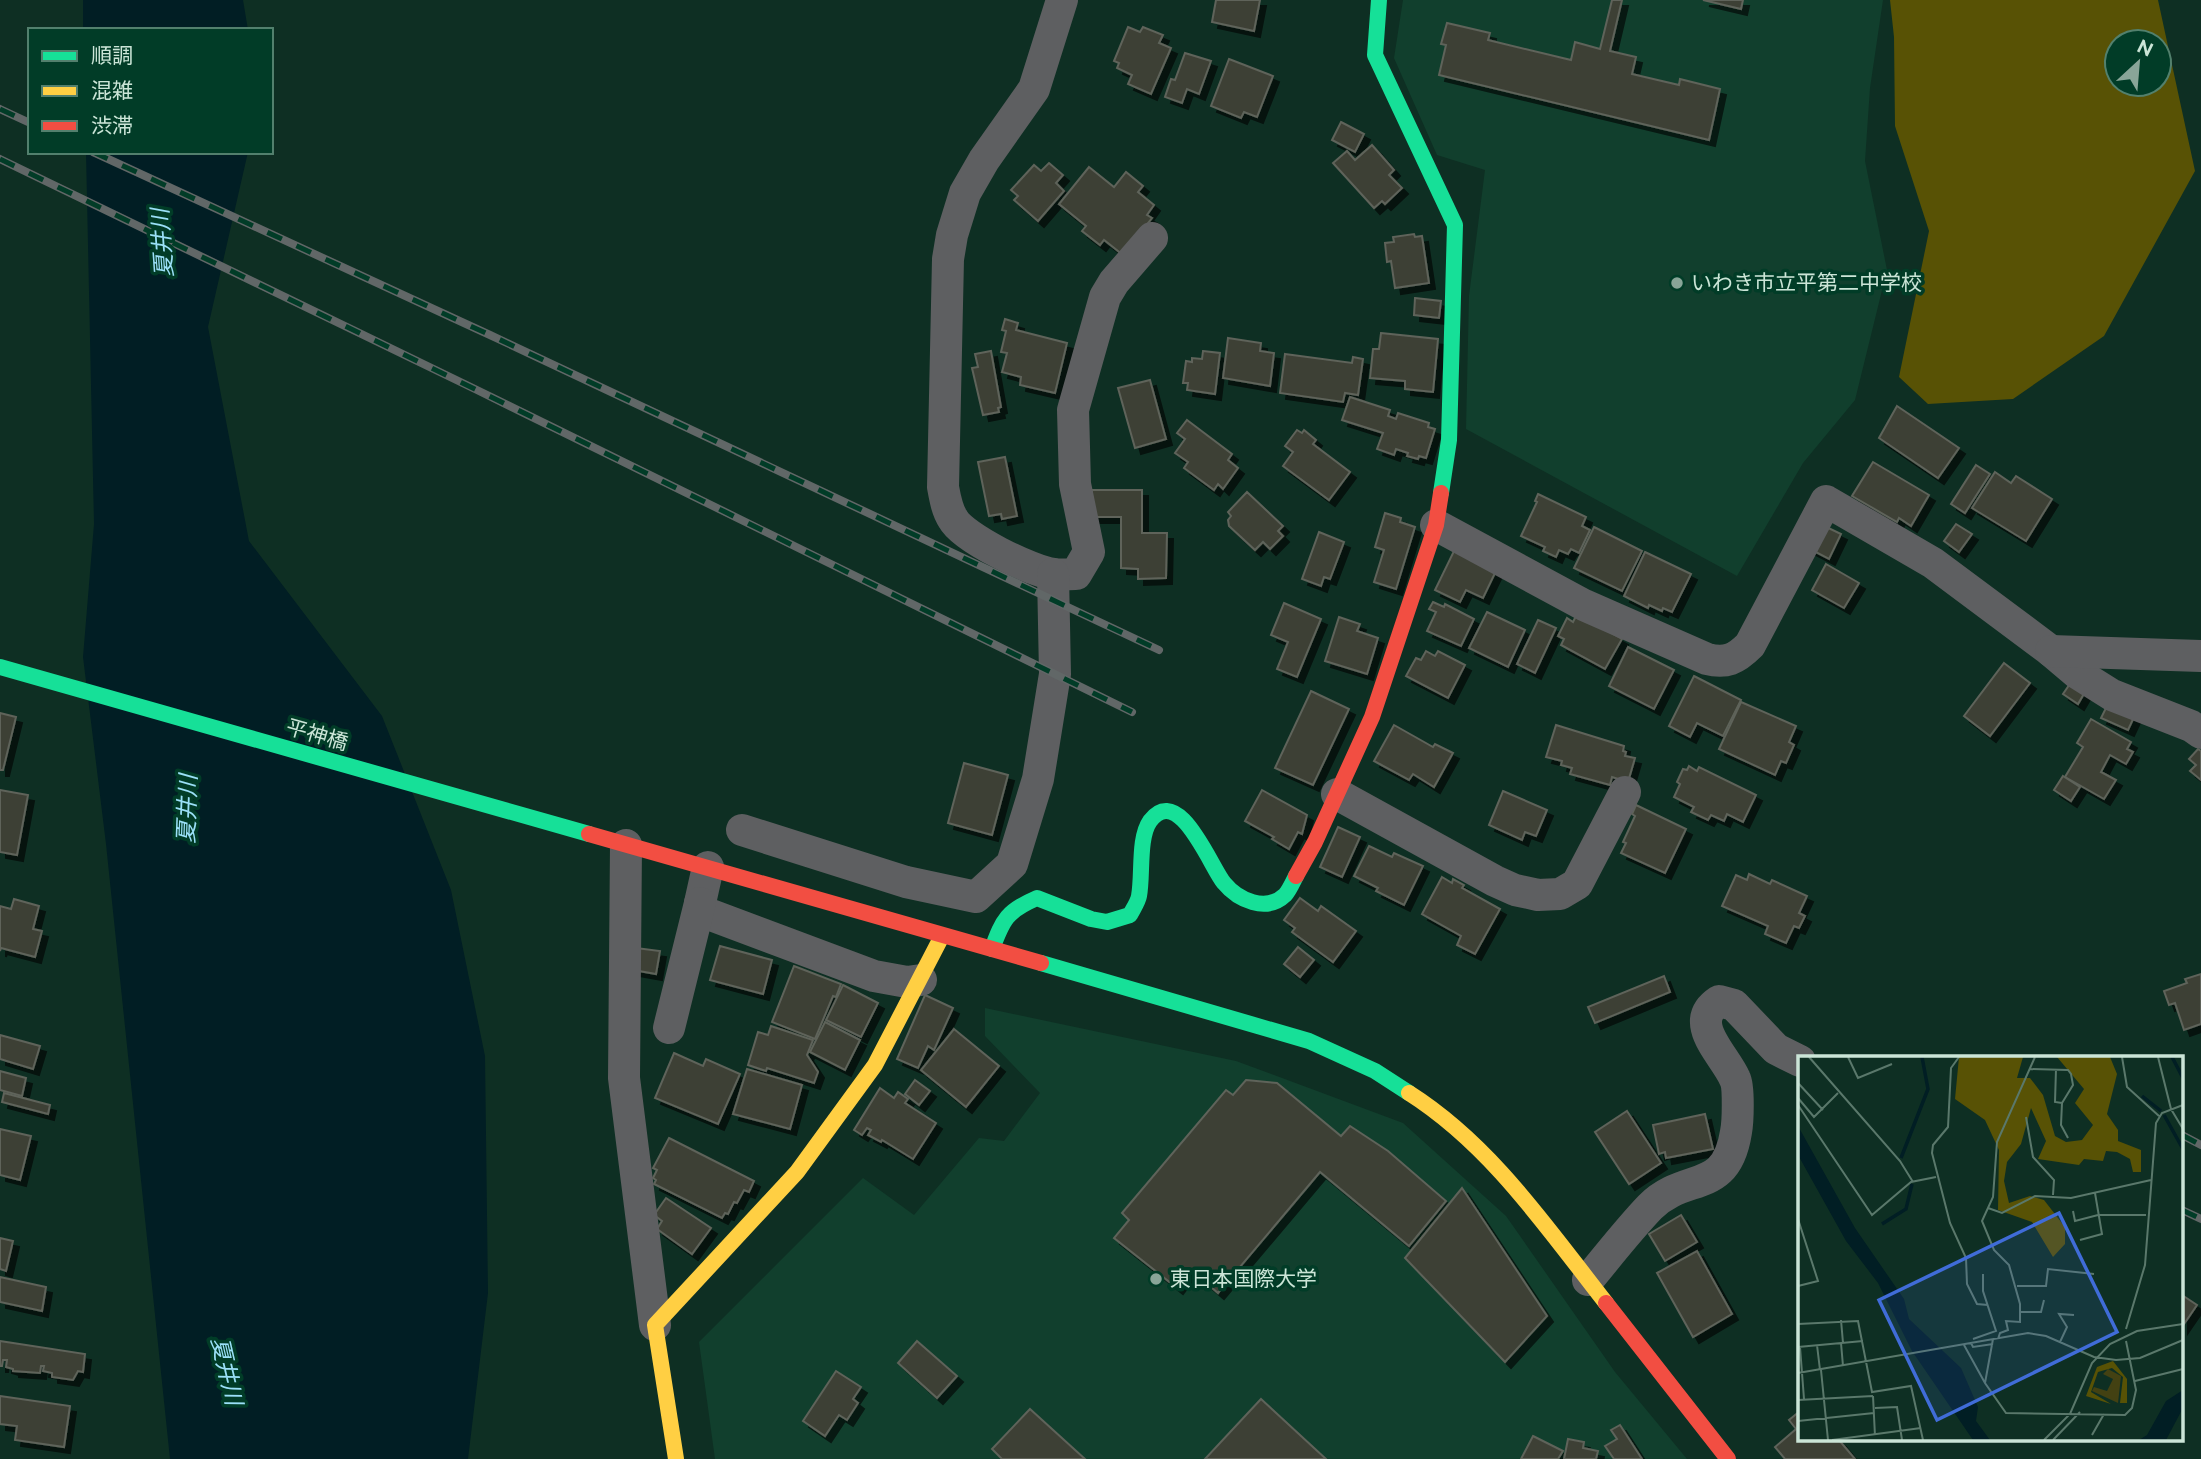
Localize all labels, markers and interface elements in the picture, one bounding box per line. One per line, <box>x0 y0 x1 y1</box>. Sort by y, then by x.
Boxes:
legend <box>28 28 273 154</box>
north arrow <box>2103 28 2173 98</box>
text: N <box>2134 35 2157 61</box>
text: 順調 <box>91 43 133 68</box>
text: 混雑 <box>91 78 133 103</box>
text: 渋滞 <box>91 113 133 138</box>
water label: 夏井川 <box>145 205 177 278</box>
place label: いわき市立平第二中学校 <box>1691 270 1922 295</box>
marker: いわき市立平第二中学校 <box>1669 275 1685 291</box>
street label: 平神橋 <box>283 714 351 755</box>
water label: 夏井川 <box>172 771 201 844</box>
inset map <box>1798 1056 2184 1442</box>
place label: 東日本国際大学 <box>1170 1266 1317 1291</box>
marker: 東日本国際大学 <box>1148 1271 1164 1287</box>
water label: 夏井川 <box>207 1334 249 1410</box>

